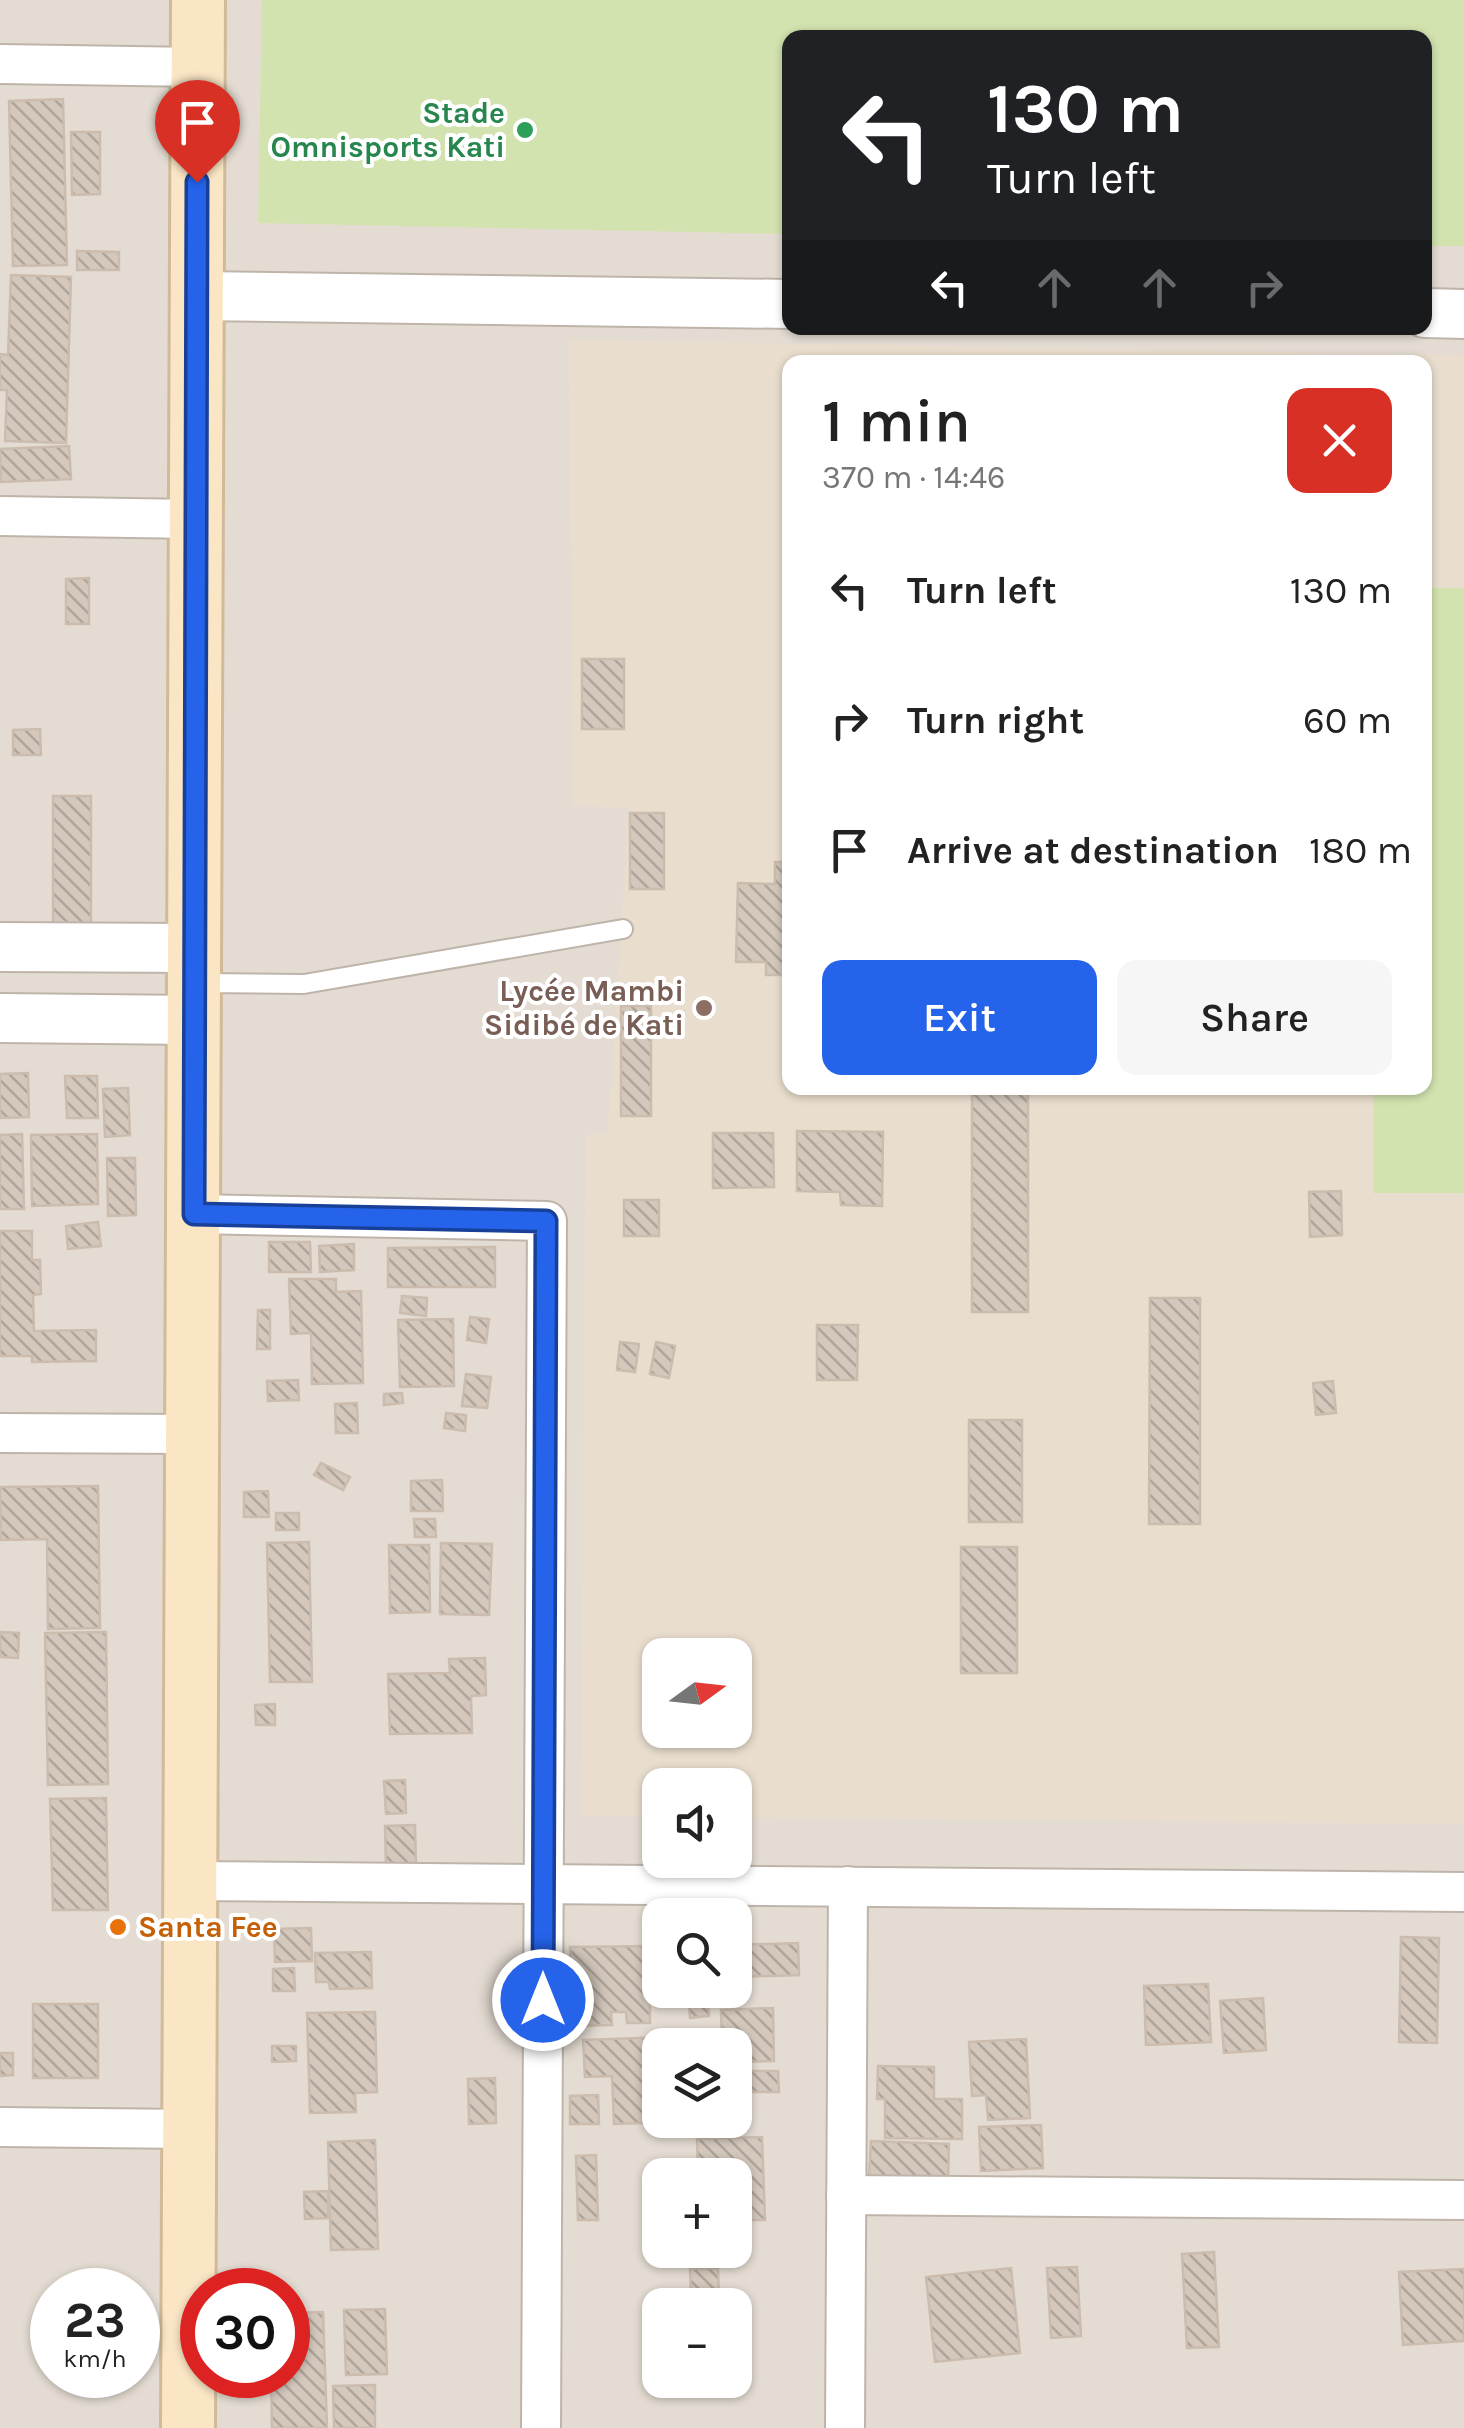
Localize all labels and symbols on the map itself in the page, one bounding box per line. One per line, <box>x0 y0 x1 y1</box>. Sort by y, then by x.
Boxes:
pin <box>155 80 240 183</box>
place label: Stade Omnisports Kati <box>271 95 505 165</box>
marker: Stade Omnisports Kati <box>514 119 536 141</box>
place label: Lycée Mambi Sidibé de Kati <box>484 973 684 1043</box>
marker: Lycée Mambi Sidibé de Kati <box>693 997 715 1019</box>
north arrow <box>642 1638 752 1748</box>
place label: Santa Fee <box>138 1909 278 1945</box>
marker: Santa Fee <box>107 1916 129 1938</box>
position arrow <box>491 1948 595 2052</box>
speed limit sign: 30 <box>180 2268 310 2398</box>

